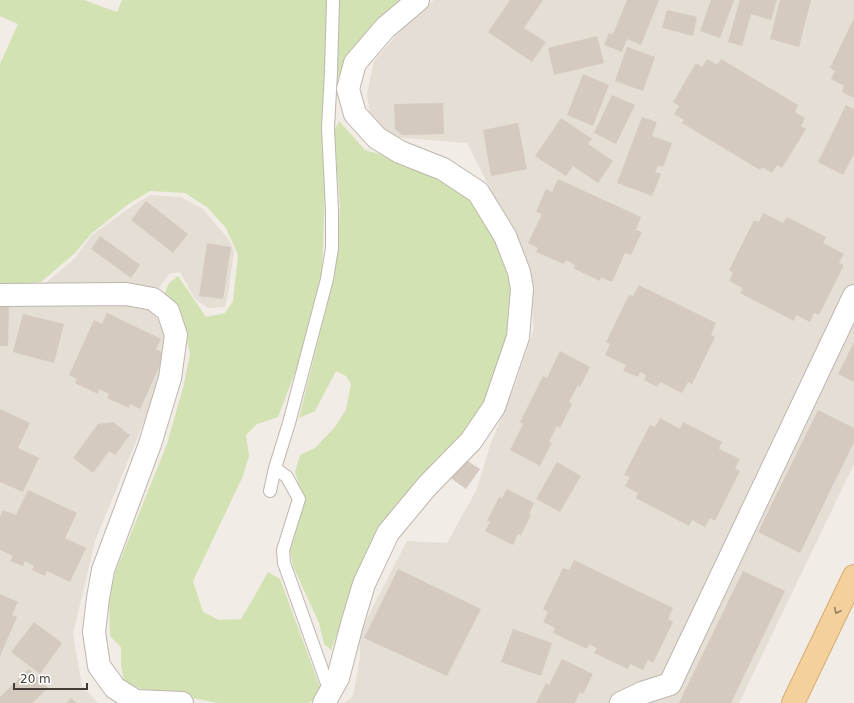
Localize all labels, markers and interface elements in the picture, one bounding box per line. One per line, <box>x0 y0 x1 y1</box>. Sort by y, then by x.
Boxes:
one-way arrow <box>834 607 842 615</box>
scale bar <box>14 665 87 691</box>
text: 20 m <box>20 672 51 686</box>

